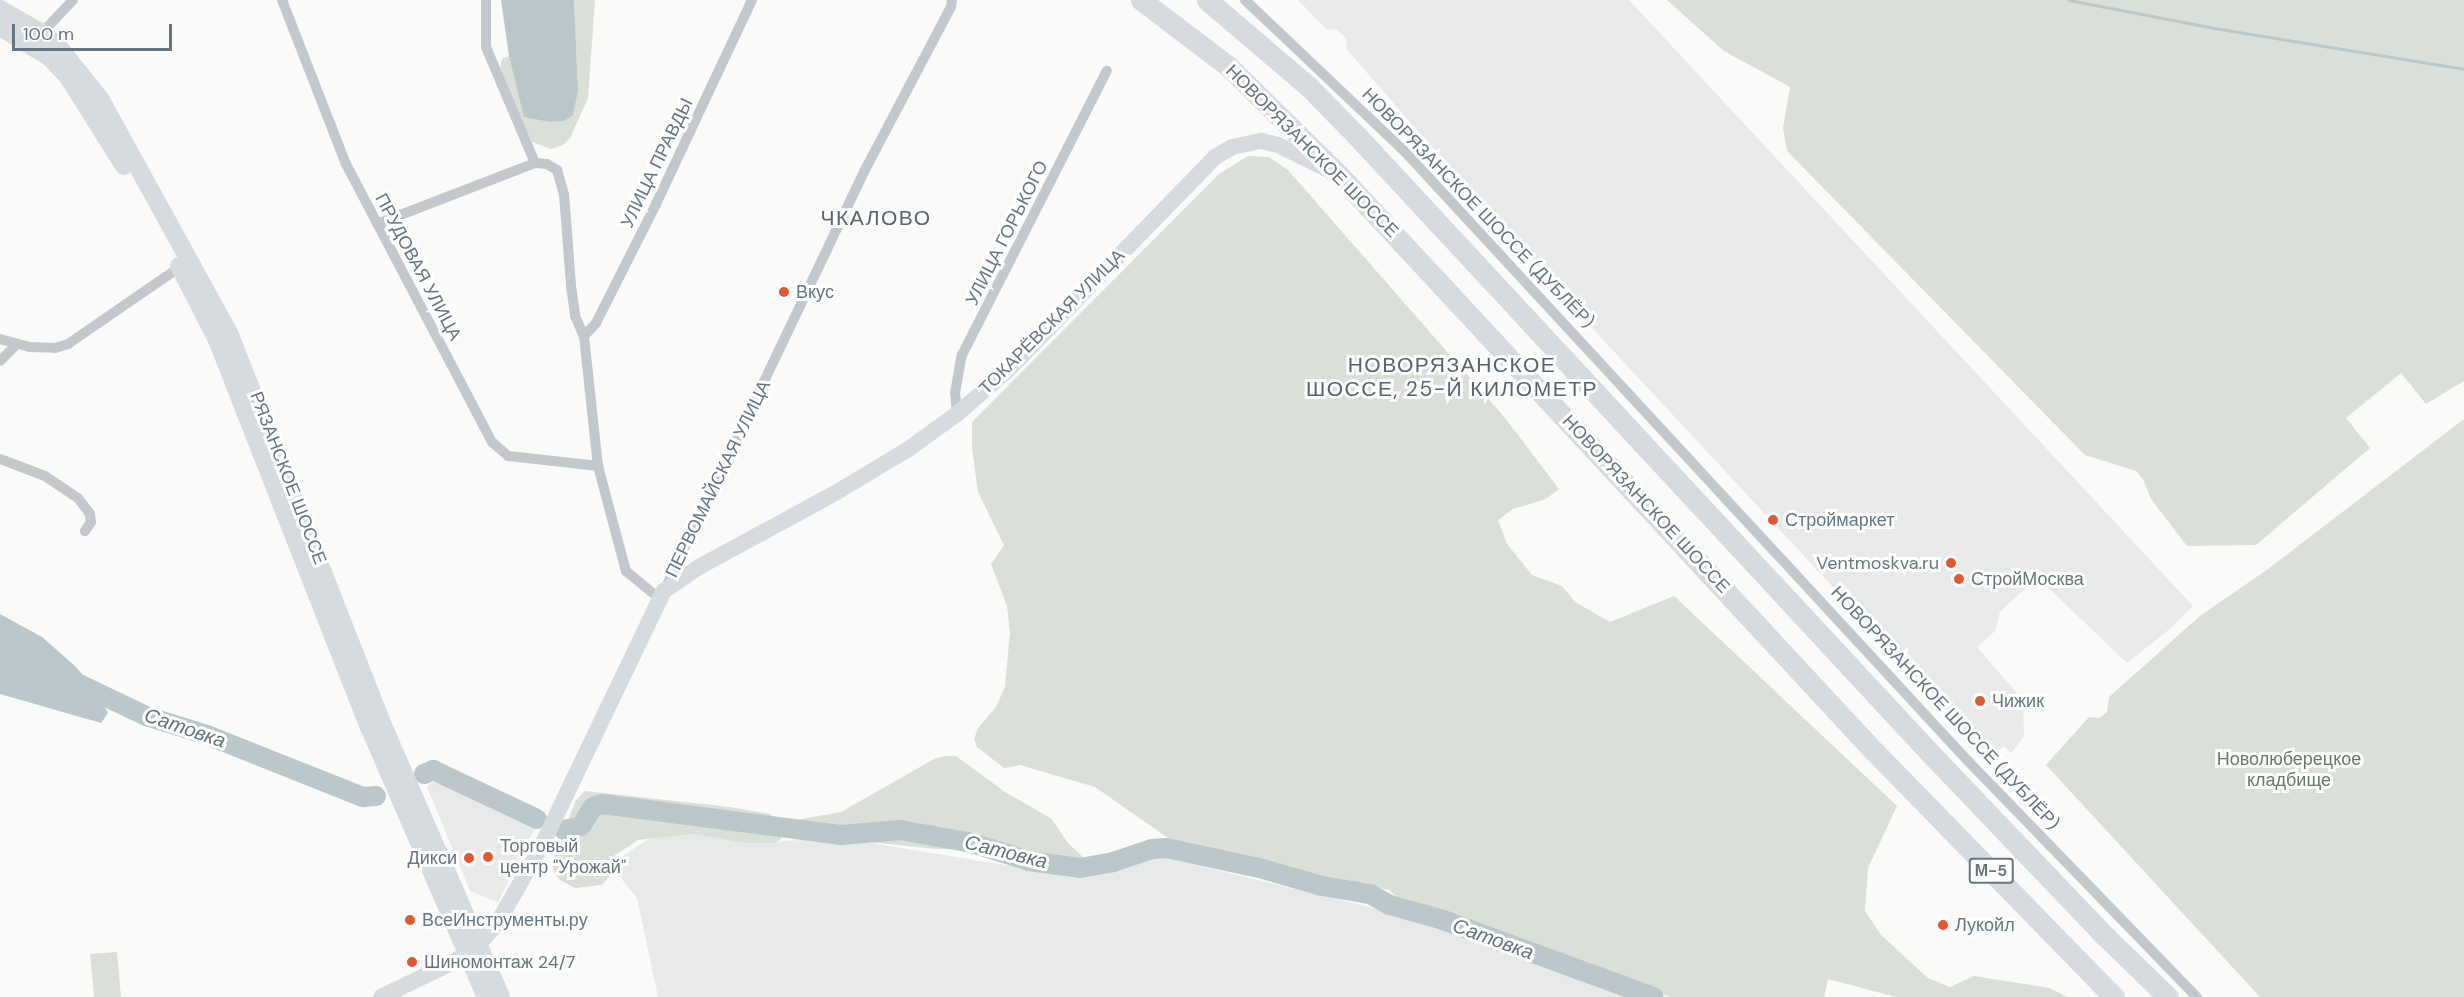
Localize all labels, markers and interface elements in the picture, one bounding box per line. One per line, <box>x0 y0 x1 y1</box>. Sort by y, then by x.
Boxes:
scale bar <box>15 12 176 50</box>
text: 100 m <box>23 22 74 46</box>
street label: НОВОРЯЗАНСКОЕ ШОССЕ <box>1221 60 1403 242</box>
street label: НОВОРЯЗАНСКОЕ ШОССЕ (ДУБЛЁР) <box>1357 84 1599 332</box>
street label: УЛИЦА ПРАВДЫ <box>616 95 698 231</box>
street label: УЛИЦА ГОРЬКОГО <box>961 157 1053 309</box>
street label: ПРУДОВАЯ УЛИЦА <box>370 190 466 344</box>
district label: ЧКАЛОВО <box>821 205 931 231</box>
street label: ТОКАРЁВСКАЯ УЛИЦА <box>975 245 1129 399</box>
place label: Вкус <box>796 281 834 303</box>
marker: Вкус <box>777 285 791 299</box>
district label: НОВОРЯЗАНСКОЕ ШОССЕ, 25-Й КИЛОМЕТР <box>1306 352 1598 402</box>
street label: ПЕРВОМАЙСКАЯ УЛИЦА <box>661 377 775 581</box>
street label: РЯЗАНСКОЕ ШОССЕ <box>245 389 331 567</box>
street label: НОВОРЯЗАНСКОЕ ШОССЕ <box>1558 411 1734 597</box>
place label: Строймаркет <box>1785 509 1894 531</box>
marker: Строймаркет <box>1766 513 1780 527</box>
place label: Ventmoskva.ru <box>1816 552 1939 574</box>
marker: Ventmoskva.ru <box>1944 556 1958 570</box>
place label: СтройМосква <box>1971 568 2084 590</box>
marker: СтройМосква <box>1952 572 1966 586</box>
street label: НОВОРЯЗАНСКОЕ ШОССЕ (ДУБЛЁР) <box>1826 582 2064 834</box>
place label: Чижик <box>1992 690 2044 712</box>
marker: Чижик <box>1973 694 1987 708</box>
water label: Сатовка <box>141 703 229 753</box>
park label: Новолюберецкое кладбище <box>2217 749 2361 792</box>
water label: Сатовка <box>962 830 1050 874</box>
place label: Торговый центр "Урожай" <box>500 836 626 878</box>
place label: Дикси <box>408 847 457 869</box>
marker: Торговый центр "Урожай" <box>481 850 495 864</box>
marker: Дикси <box>462 851 476 865</box>
road number: М-5 <box>1968 858 2014 884</box>
place label: ВсеИнструменты.ру <box>422 909 588 931</box>
marker: ВсеИнструменты.ру <box>403 913 417 927</box>
water label: Сатовка <box>1449 913 1537 965</box>
place label: Лукойл <box>1955 914 2015 936</box>
marker: Лукойл <box>1936 918 1950 932</box>
place label: Шиномонтаж 24/7 <box>424 951 575 973</box>
marker: Шиномонтаж 24/7 <box>405 955 419 969</box>

